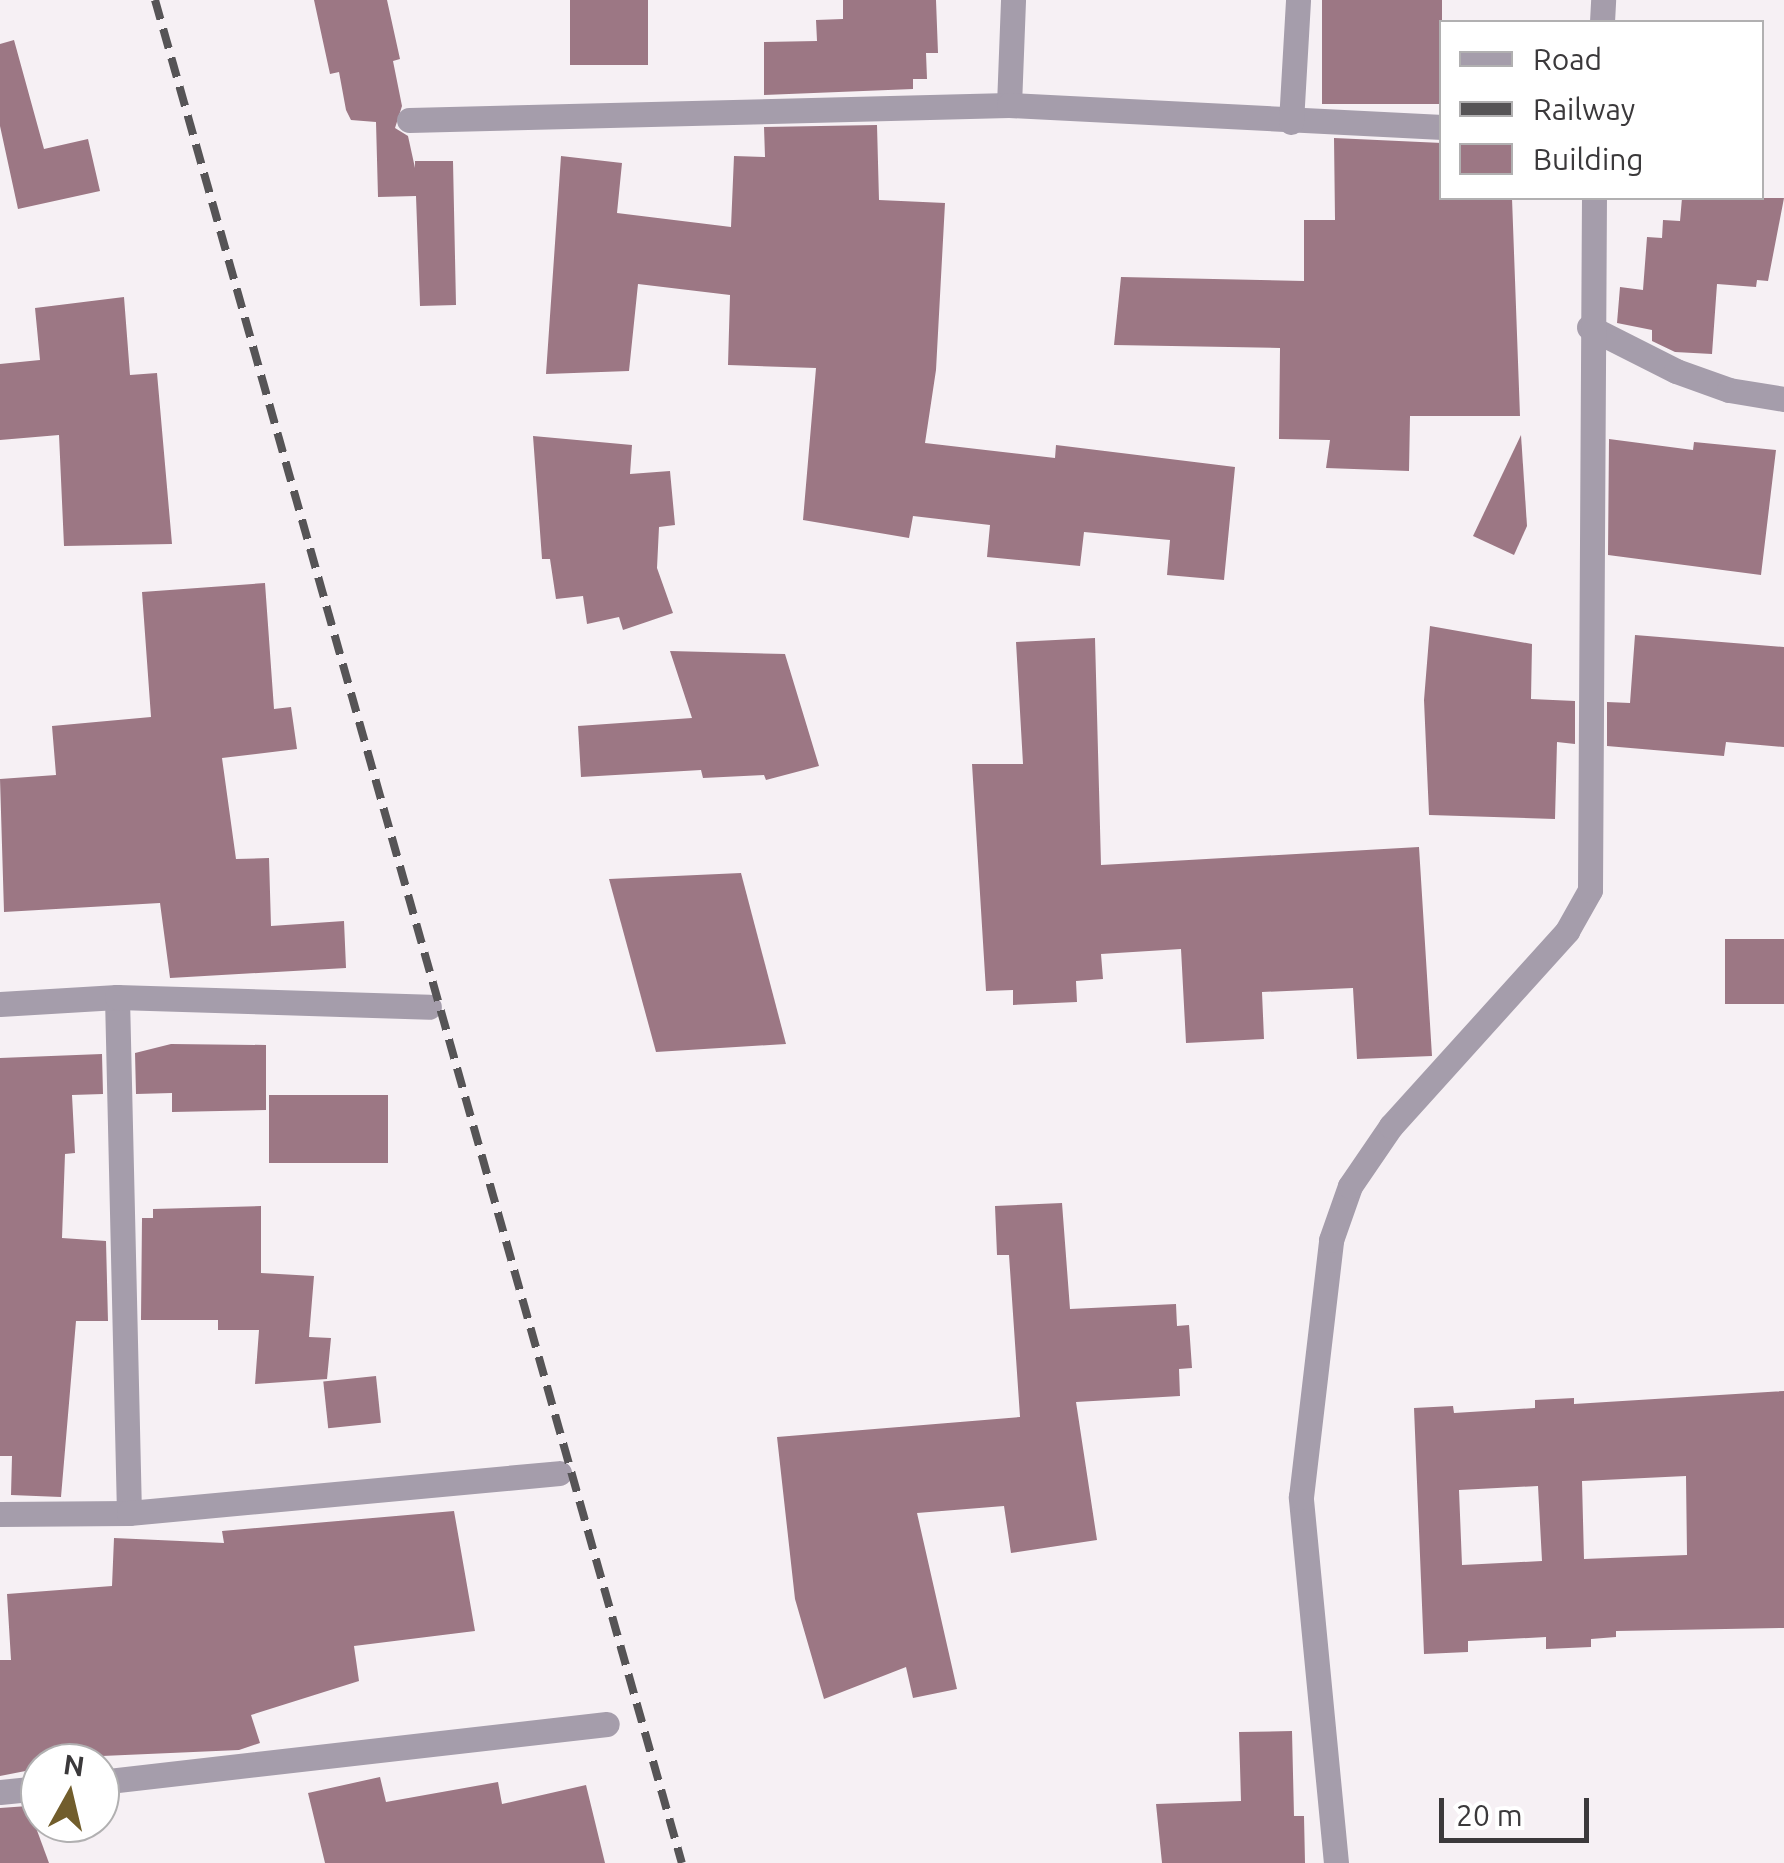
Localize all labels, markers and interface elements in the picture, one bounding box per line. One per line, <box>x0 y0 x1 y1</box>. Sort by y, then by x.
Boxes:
legend <box>1439 20 1764 200</box>
text: Road <box>1533 42 1602 76</box>
text: Railway <box>1533 92 1635 126</box>
text: Building <box>1533 142 1644 176</box>
north arrow <box>20 1743 120 1843</box>
text: N <box>61 1748 86 1782</box>
scale bar <box>1444 1778 1594 1840</box>
text: 20 m <box>1456 1798 1523 1832</box>

